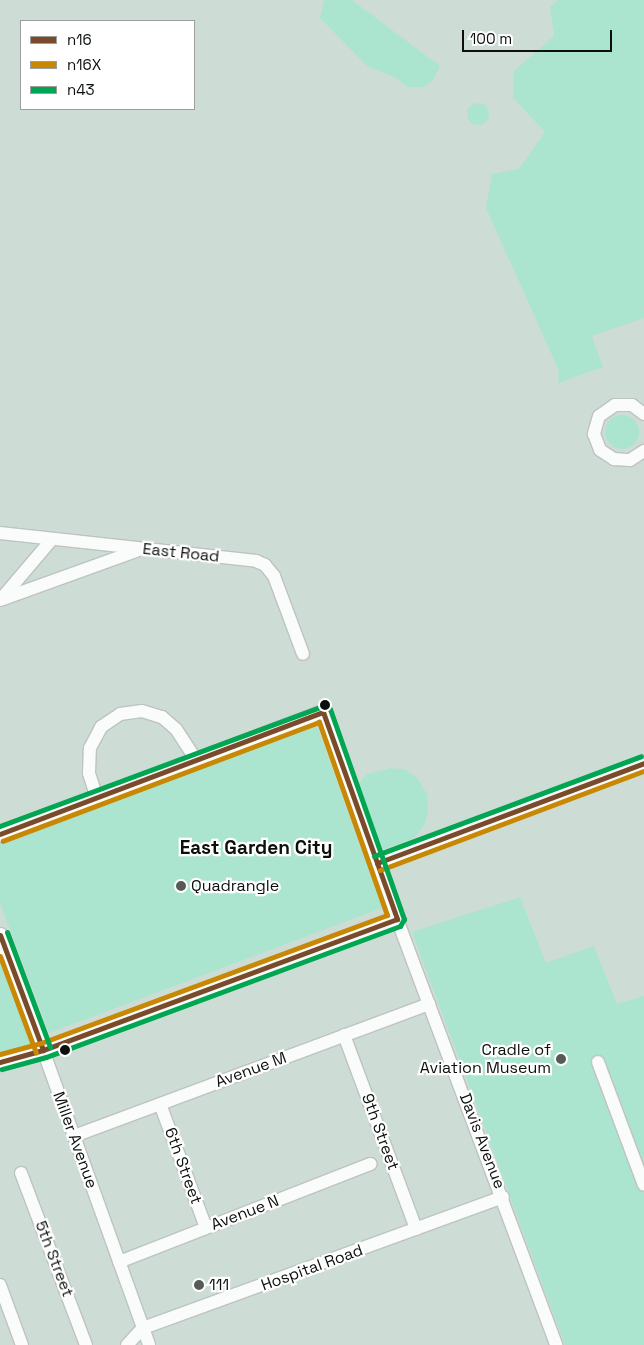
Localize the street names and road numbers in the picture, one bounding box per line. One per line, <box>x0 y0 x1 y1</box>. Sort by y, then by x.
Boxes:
street label: East Road <box>142 539 220 567</box>
street label: Avenue M <box>213 1048 289 1092</box>
street label: Miller Avenue <box>49 1089 101 1191</box>
street label: Davis Avenue <box>455 1090 509 1192</box>
street label: 9th Street <box>357 1091 403 1173</box>
street label: 6th Street <box>160 1125 206 1207</box>
street label: Avenue N <box>208 1191 282 1235</box>
street label: 5th Street <box>31 1218 77 1300</box>
street label: Hospital Road <box>259 1241 365 1295</box>

